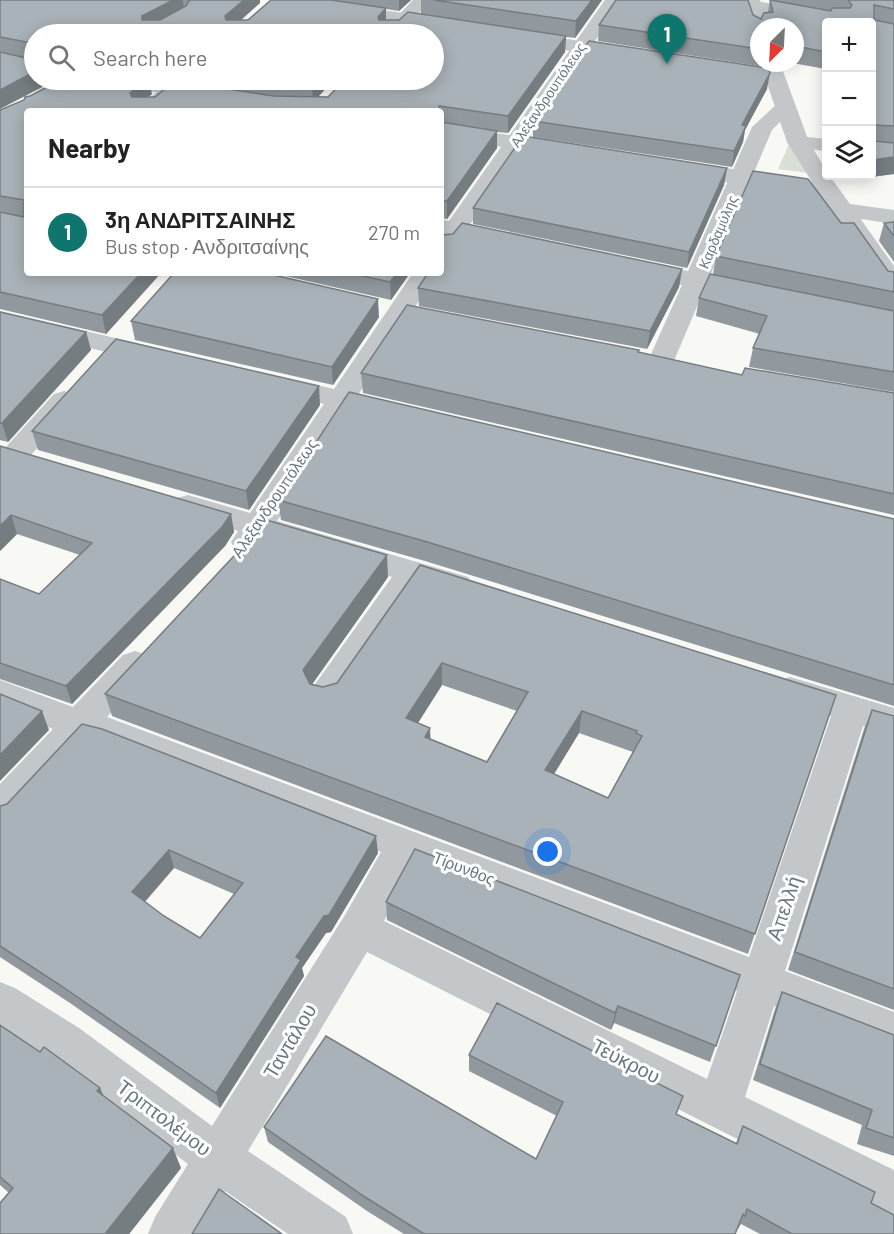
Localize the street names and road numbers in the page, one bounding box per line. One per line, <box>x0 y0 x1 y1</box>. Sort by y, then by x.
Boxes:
street label: Αλεξανδρουπόλεως <box>506 39 589 150</box>
street label: Καρδαμύλης <box>694 192 741 271</box>
street label: Αλεξανδρουπόλεως <box>227 434 322 562</box>
street label: Τίρυνθος <box>431 847 498 888</box>
street label: Απελλή <box>761 872 805 943</box>
street label: Ταντάλου <box>258 999 321 1082</box>
street label: Τεύκρου <box>588 1033 665 1087</box>
street label: Τριπτολέμου <box>113 1074 216 1160</box>

